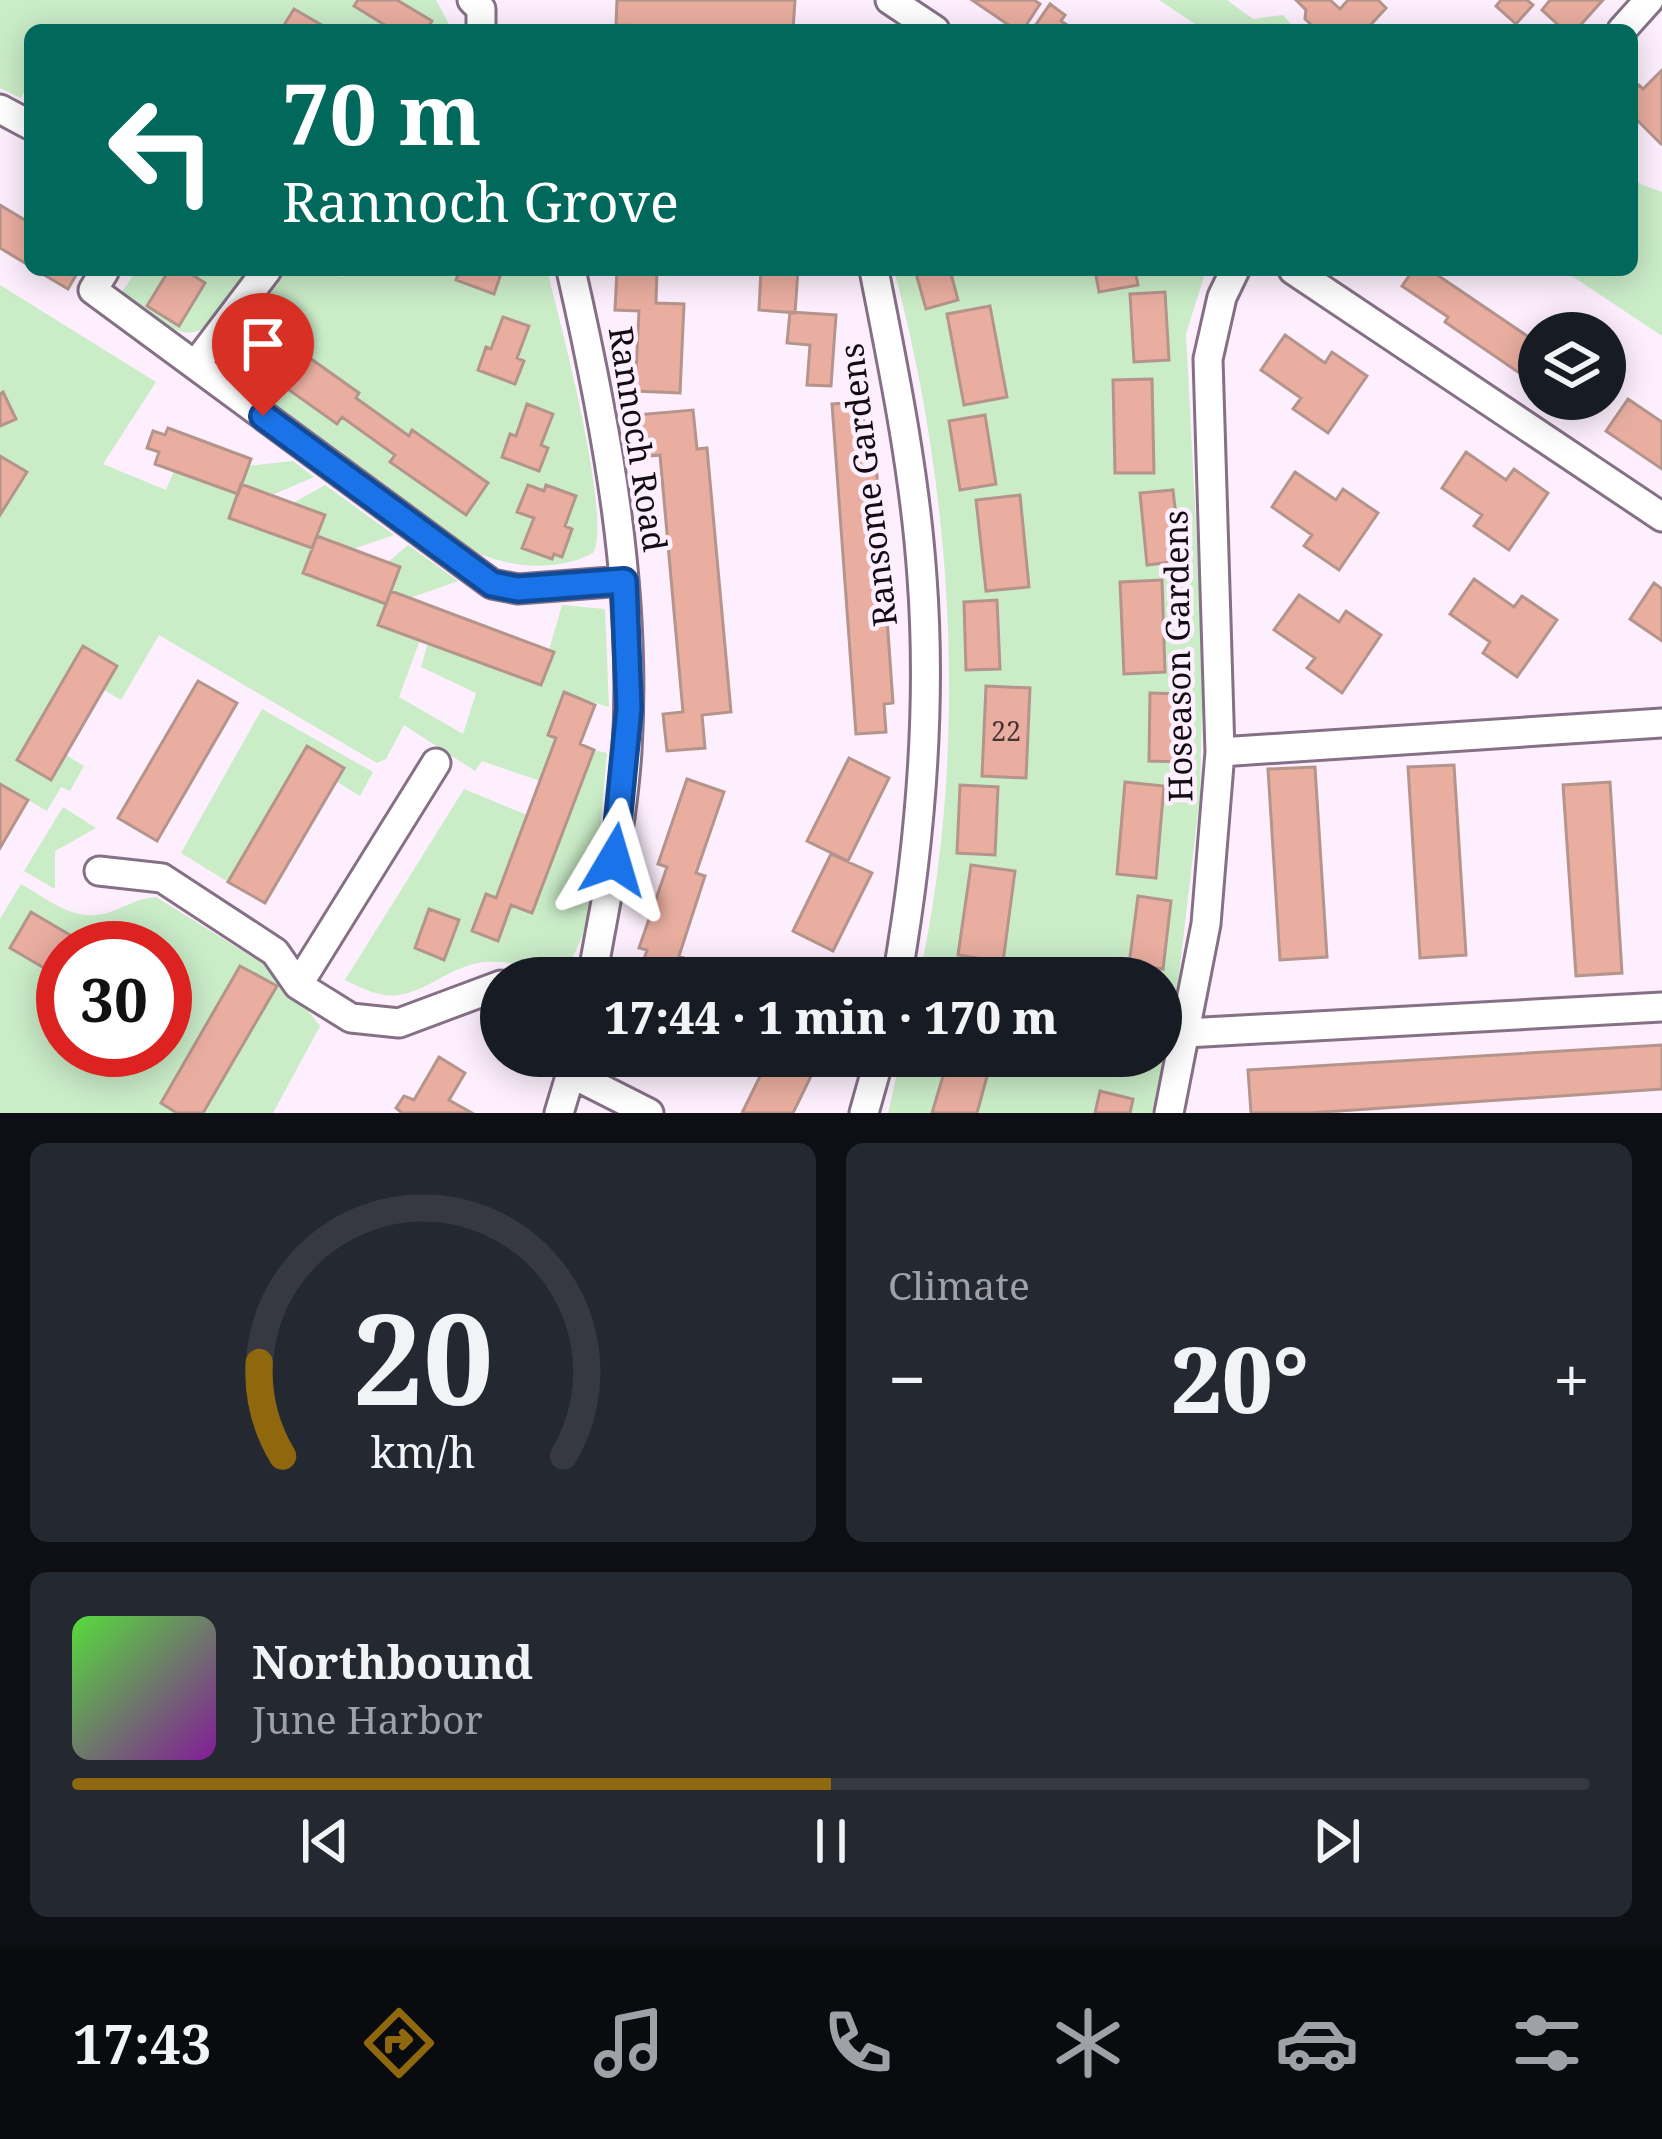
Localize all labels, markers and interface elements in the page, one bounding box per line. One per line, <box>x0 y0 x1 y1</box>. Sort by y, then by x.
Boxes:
text: 70 m <box>282 55 482 170</box>
icon: left <box>84 72 240 228</box>
text: Rannoch Grove <box>282 164 679 238</box>
pin <box>212 293 314 416</box>
icon: arrive <box>230 311 296 377</box>
map controls <box>1518 312 1626 420</box>
button: layers <box>1518 312 1626 420</box>
street label: Rannoch Road <box>599 323 678 555</box>
street label: Ransome Gardens <box>828 341 907 629</box>
street label: Hoseason Gardens <box>1152 510 1203 802</box>
house number: 22 <box>991 712 1021 749</box>
position arrow <box>551 797 677 923</box>
speed limit sign: 30 <box>36 921 192 1077</box>
text: 17:44 · 1 min · 170 m <box>604 986 1058 1047</box>
text: Climate <box>888 1258 1030 1311</box>
text: 20 <box>352 1272 494 1442</box>
text: 20° <box>1171 1317 1309 1439</box>
text: − <box>888 1333 926 1423</box>
text: + <box>1553 1333 1590 1423</box>
text: km/h <box>370 1421 476 1480</box>
text: Northbound <box>252 1631 533 1692</box>
text: June Harbor <box>252 1692 483 1745</box>
icon: previous <box>292 1808 358 1874</box>
icon: pause <box>798 1808 864 1874</box>
icon: next <box>1304 1808 1370 1874</box>
icon: directions <box>357 2001 441 2085</box>
icon: music <box>587 2001 671 2085</box>
icon: phone <box>816 2001 900 2085</box>
icon: climate <box>1046 2001 1130 2085</box>
icon: car <box>1275 2001 1359 2085</box>
icon: filters <box>1505 2001 1589 2085</box>
text: 17:43 <box>73 2006 211 2080</box>

